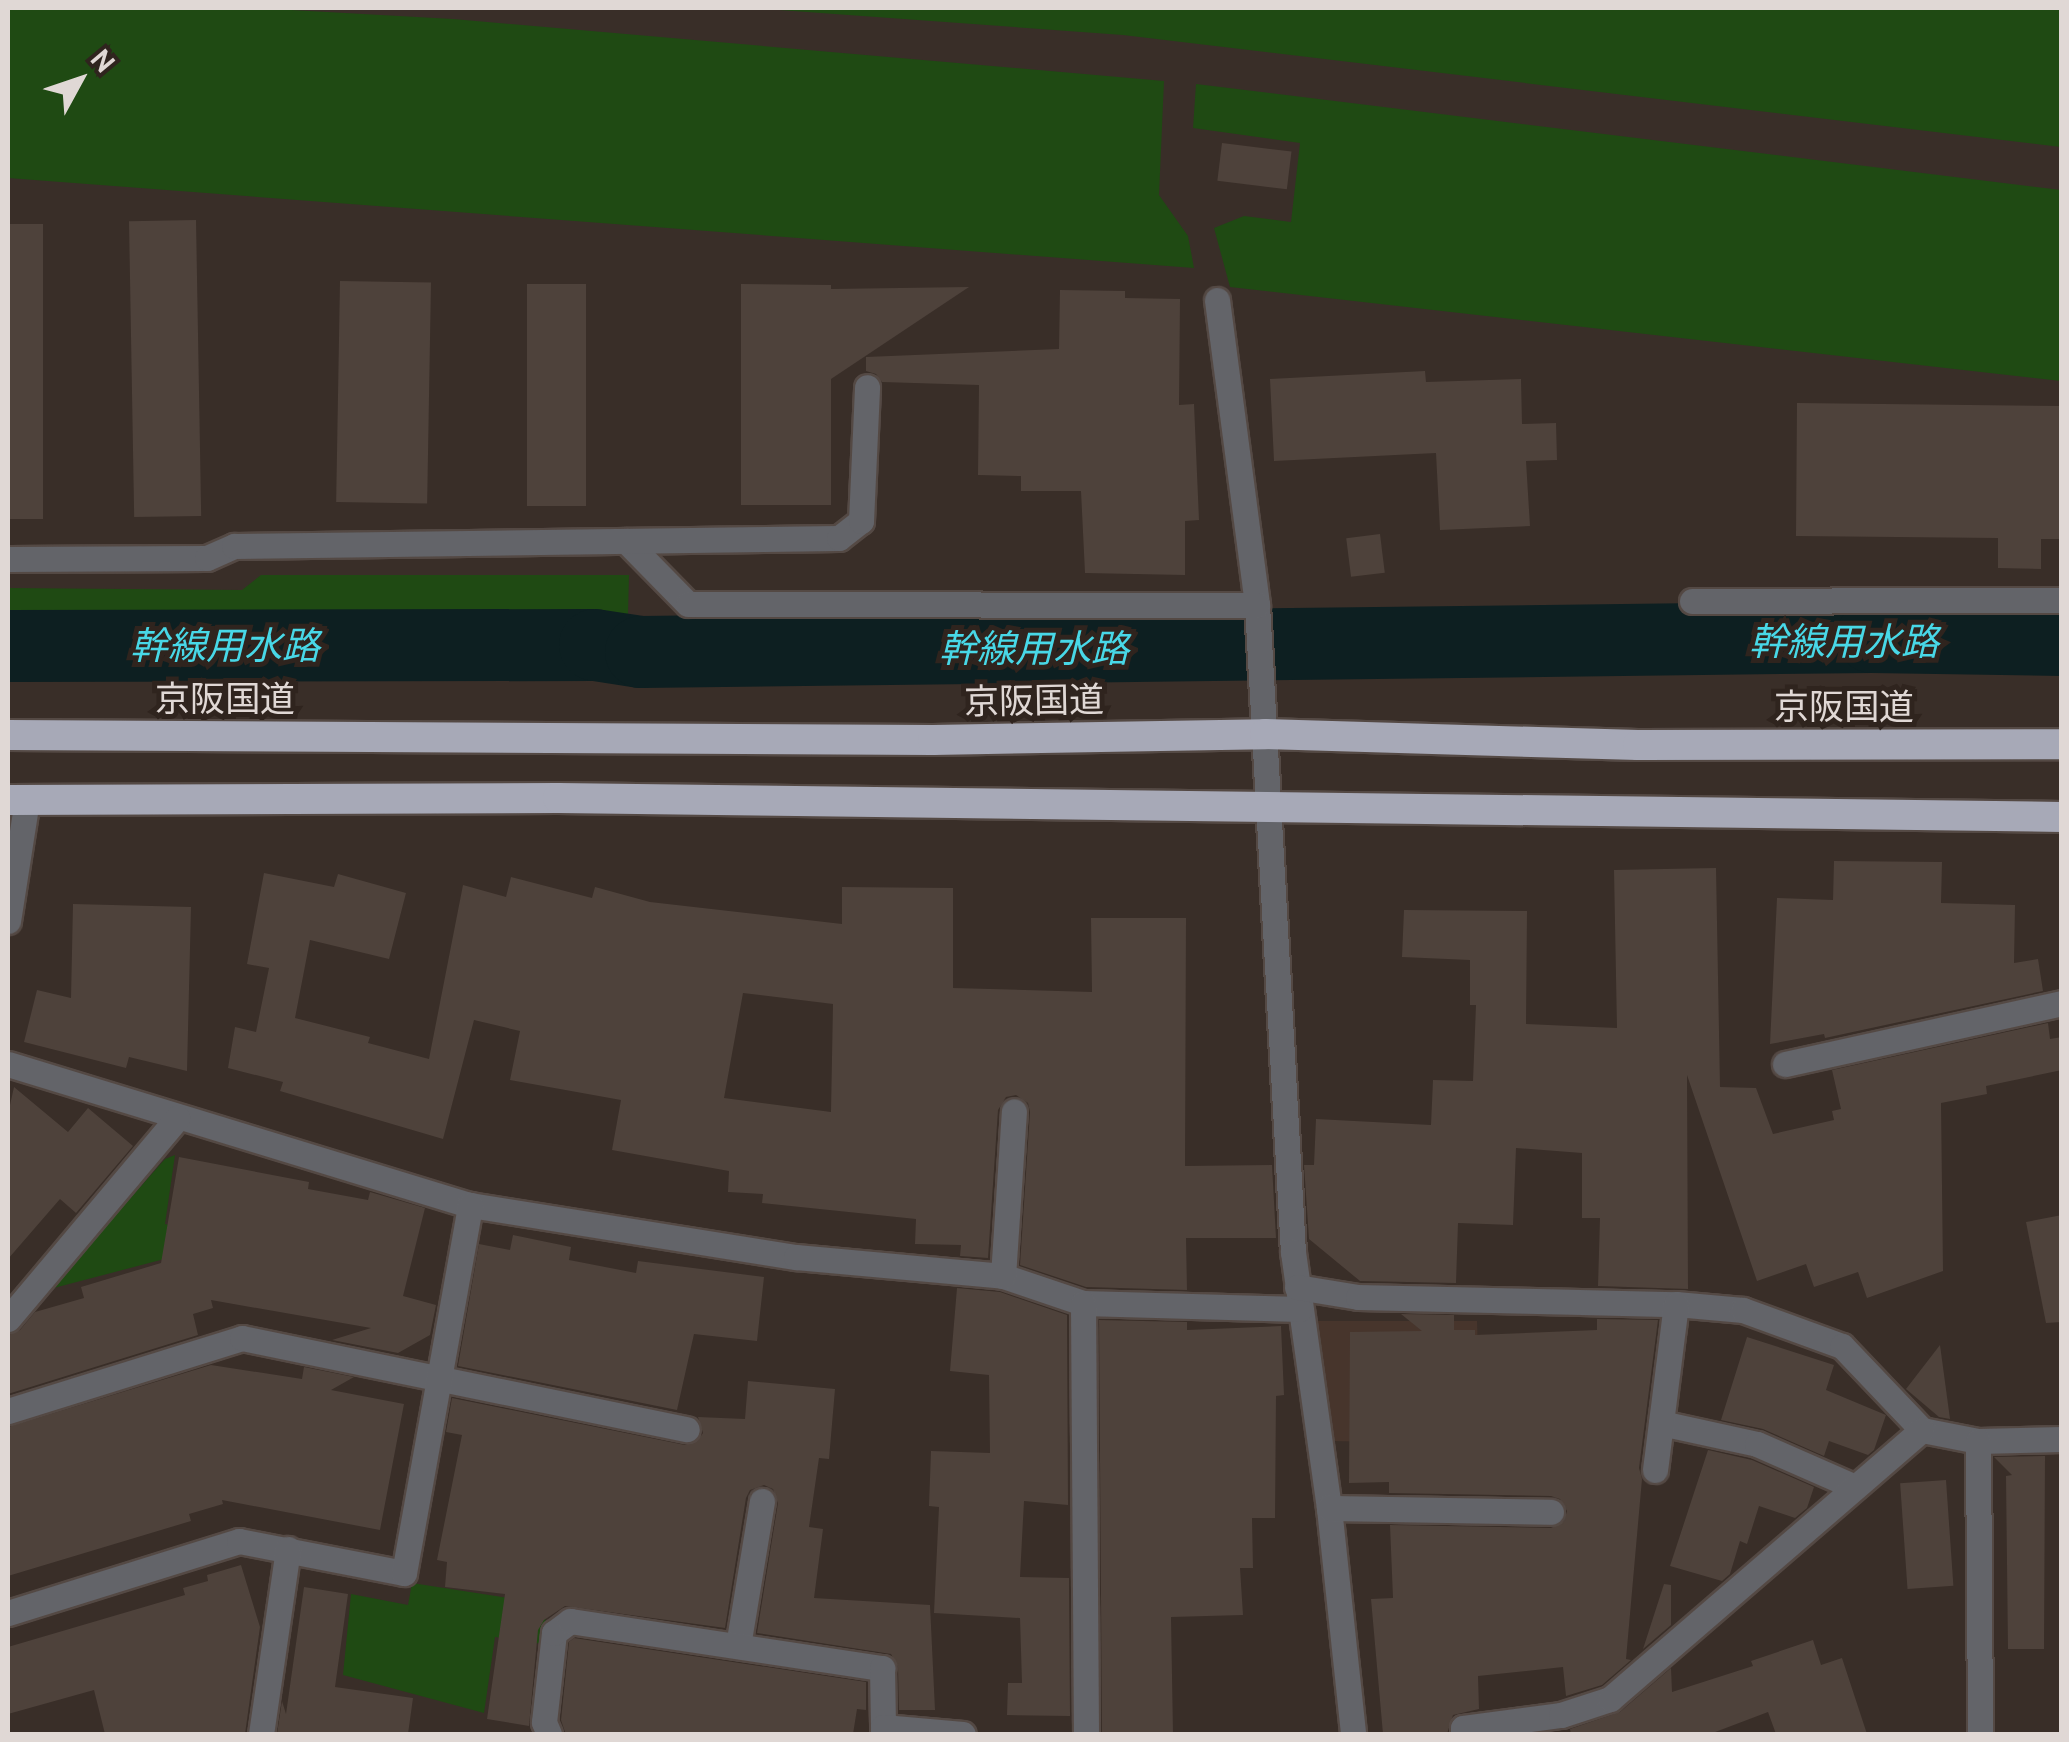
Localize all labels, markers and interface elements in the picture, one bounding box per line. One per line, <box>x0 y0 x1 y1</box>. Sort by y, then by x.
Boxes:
north arrow <box>30 30 130 130</box>
text: N <box>84 42 122 79</box>
water label: 幹線用水路 <box>1749 619 1939 665</box>
water label: 幹線用水路 <box>130 623 320 669</box>
water label: 幹線用水路 <box>939 626 1129 672</box>
street label: 京阪国道 <box>155 678 295 720</box>
street label: 京阪国道 <box>964 679 1104 723</box>
street label: 京阪国道 <box>1774 686 1914 728</box>

